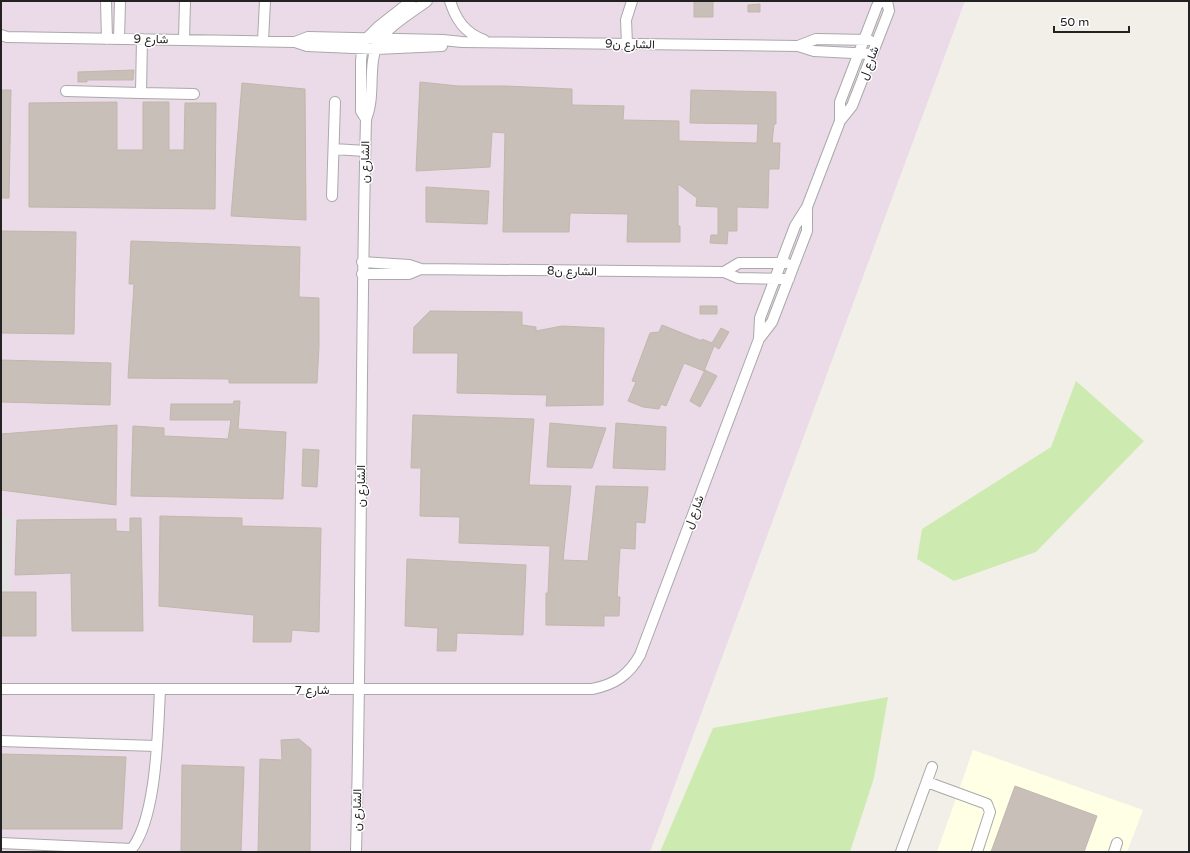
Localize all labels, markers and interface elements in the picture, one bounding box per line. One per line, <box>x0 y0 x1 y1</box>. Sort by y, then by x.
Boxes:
scale bar <box>1054 8 1129 34</box>
text: 50 m <box>1060 15 1089 29</box>
street label: شارع 9 <box>133 32 169 48</box>
street label: الشارع ن9 <box>605 37 655 53</box>
street label: شارع ل <box>856 44 884 83</box>
street label: الشارع ن <box>358 141 374 183</box>
street label: الشارع ن8 <box>547 264 597 280</box>
street label: الشارع ن <box>354 465 370 507</box>
street label: شارع ل <box>681 493 709 532</box>
street label: شارع 7 <box>295 683 329 699</box>
street label: الشارع ن <box>350 789 366 831</box>

